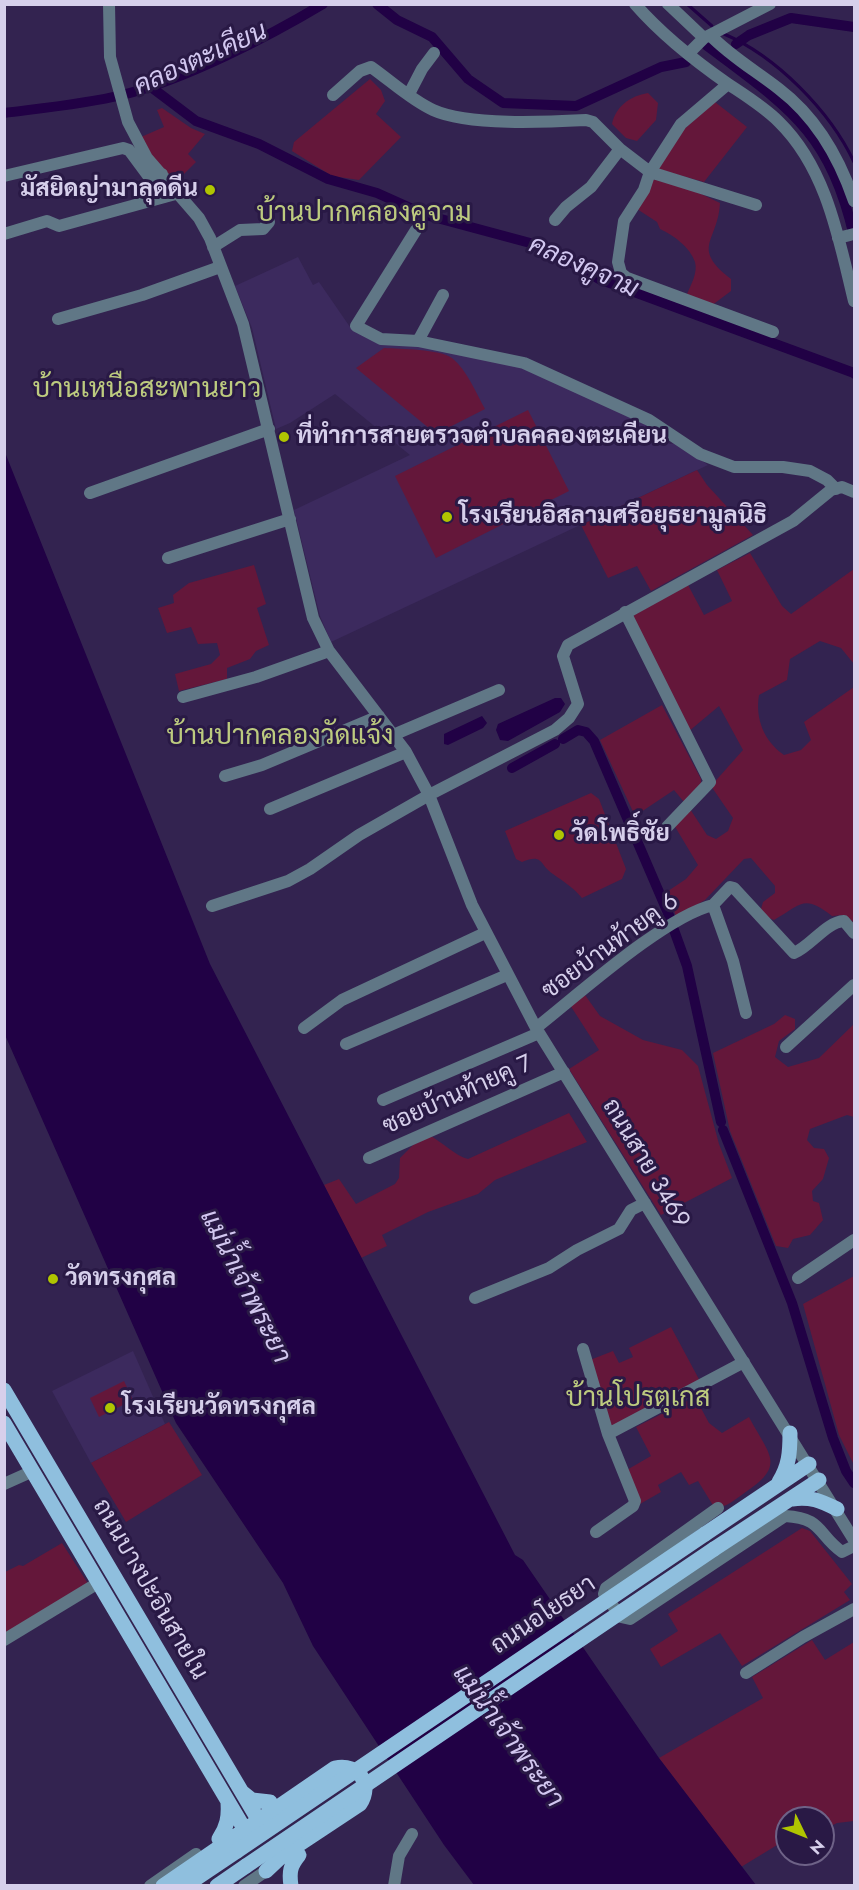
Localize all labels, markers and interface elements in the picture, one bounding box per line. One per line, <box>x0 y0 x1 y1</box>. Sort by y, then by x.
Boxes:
water label: คลองตะเคียน <box>129 17 273 103</box>
place label: มัสยิดญ่ามาลุดดีน <box>20 176 198 204</box>
marker: มัสยิดญ่ามาลุดดีน <box>203 183 217 197</box>
district label: บ้านปากคลองคูจาม <box>256 198 472 230</box>
water label: คลองคูจาม <box>523 230 643 306</box>
district label: บ้านเหนือสะพานยาว <box>33 374 261 406</box>
place label: ที่ทำการสายตรวจตำบลคลองตะเคียน <box>296 423 667 451</box>
marker: ที่ทำการสายตรวจตำบลคลองตะเคียน <box>277 430 291 444</box>
place label: โรงเรียนอิสลามศรีอยุธยามูลนิธิ <box>459 503 767 531</box>
marker: โรงเรียนอิสลามศรีอยุธยามูลนิธิ <box>440 510 454 524</box>
district label: บ้านปากคลองวัดแจ้ง <box>167 721 393 753</box>
place label: วัดโพธิ์ชัย <box>571 821 670 849</box>
marker: วัดโพธิ์ชัย <box>552 828 566 842</box>
street label: ซอยบ้านท้ายคู 6 <box>537 888 685 1006</box>
street label: ซอยบ้านท้ายคู 7 <box>379 1050 537 1142</box>
street label: ถนนสาย 3469 <box>595 1094 695 1234</box>
water label: แม่น้ำเจ้าพระยา <box>192 1205 296 1369</box>
place label: วัดทรงกุศล <box>65 1265 176 1293</box>
marker: วัดทรงกุศล <box>46 1272 60 1286</box>
district label: บ้านโปรตุเกส <box>566 1383 710 1415</box>
place label: โรงเรียนวัดทรงกุศล <box>122 1394 316 1422</box>
marker: โรงเรียนวัดทรงกุศล <box>103 1401 117 1415</box>
street label: ถนนบางปะอินสายใน <box>86 1494 212 1686</box>
street label: ถนนอโยธยา <box>486 1571 602 1661</box>
water label: แม่น้ำเจ้าพระยา <box>445 1660 569 1814</box>
north arrow <box>775 1806 835 1866</box>
text: N <box>804 1835 830 1860</box>

